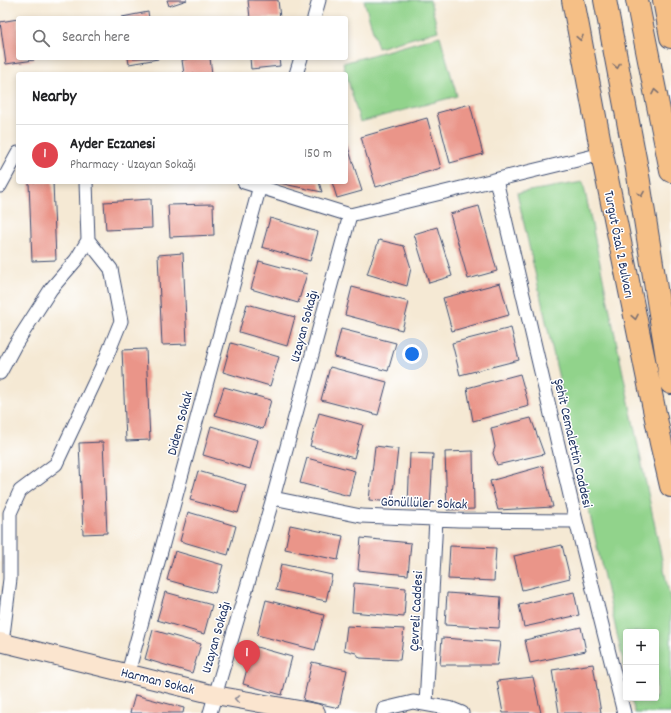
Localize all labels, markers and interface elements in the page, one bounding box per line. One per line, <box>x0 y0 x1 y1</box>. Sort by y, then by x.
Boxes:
search box <box>16 16 348 60</box>
icon: search <box>30 27 52 49</box>
text: Search here <box>62 27 130 49</box>
one-way arrow <box>576 35 584 41</box>
one-way arrow <box>613 63 621 69</box>
text: Nearby <box>32 86 76 110</box>
one-way arrow <box>652 89 660 95</box>
text: Ayder Eczanesi <box>70 134 155 156</box>
text: 1 <box>44 145 46 164</box>
text: 150 m <box>304 145 332 164</box>
text: Pharmacy · Uzayan Sokağı <box>70 156 196 175</box>
street label: Turgut Özal 2 Bulvarı <box>598 189 638 300</box>
one-way arrow <box>636 191 644 197</box>
street label: Uzayan Sokağı <box>286 288 324 365</box>
one-way arrow <box>631 314 639 320</box>
your location <box>402 344 422 364</box>
street label: Şehit Cemalettin Caddesi <box>547 377 597 510</box>
street label: Didem Sokak <box>163 389 199 458</box>
street label: Gönüllüler Sokak <box>380 492 468 516</box>
street label: Çevreli Caddesi <box>405 570 429 652</box>
street label: Uzayan Sokağı <box>197 599 237 676</box>
map controls <box>623 629 659 701</box>
button: + <box>623 629 659 665</box>
pin: 1 <box>234 640 260 673</box>
street label: Harman Sokak <box>119 663 197 701</box>
button: − <box>623 665 659 701</box>
one-way arrow <box>234 695 240 703</box>

